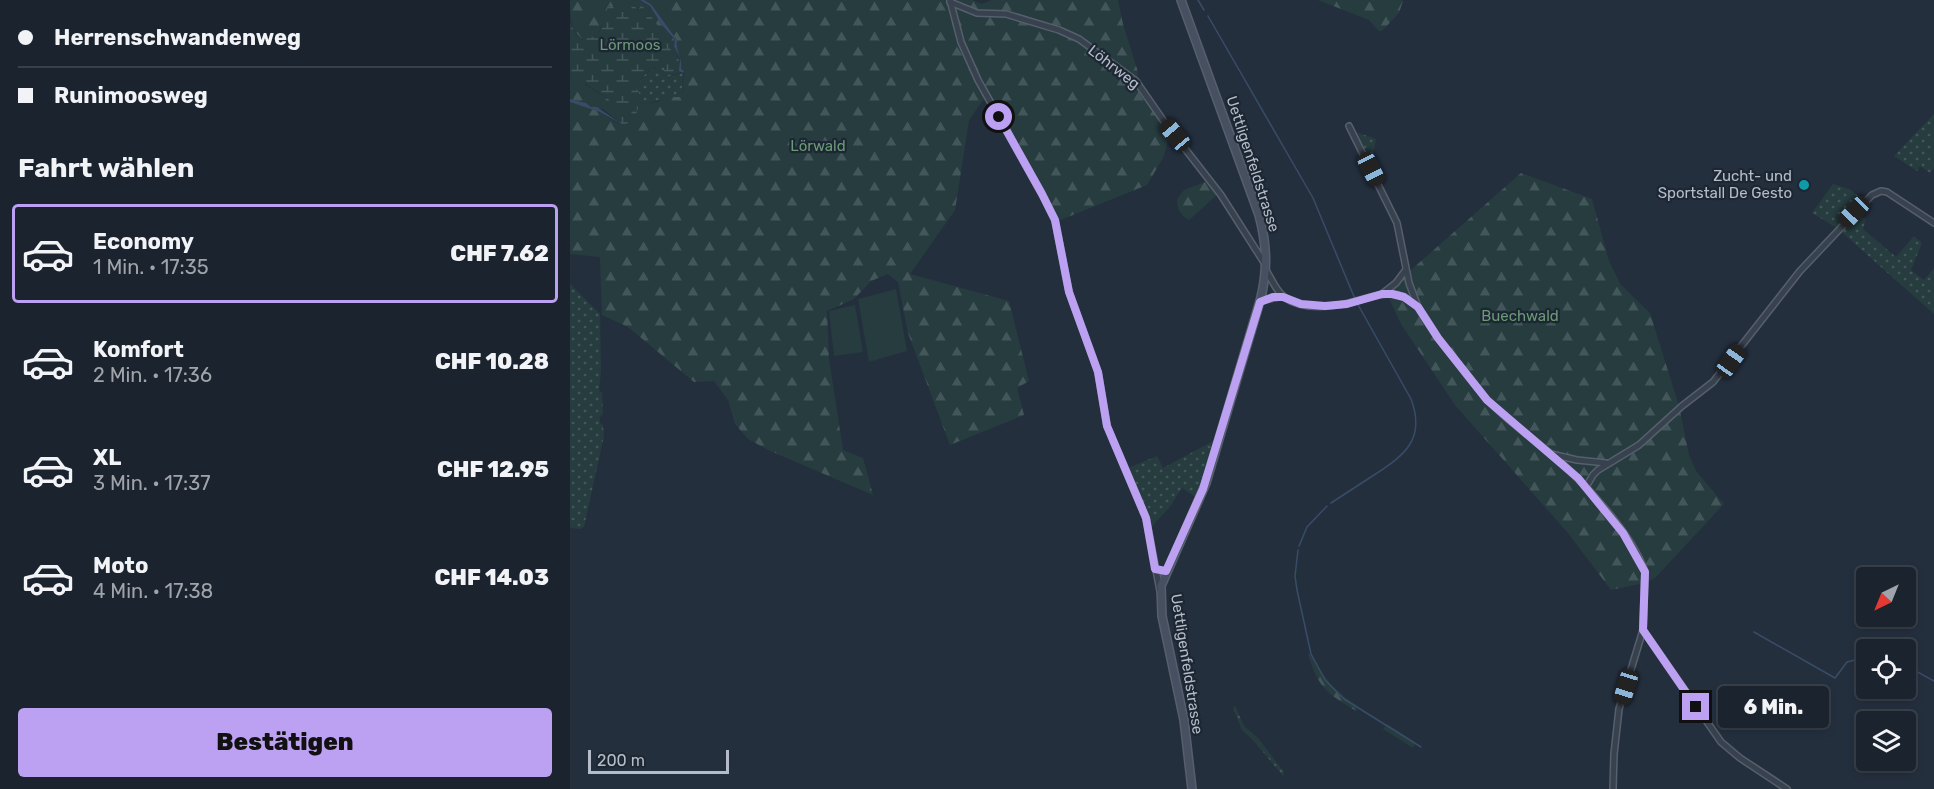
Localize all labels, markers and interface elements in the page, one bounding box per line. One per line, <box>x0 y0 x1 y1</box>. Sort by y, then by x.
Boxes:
text: Herrenschwandenweg <box>54 24 301 51</box>
park label: Lörmoos <box>600 36 661 54</box>
street label: Löhrweg <box>1084 41 1144 93</box>
text: Runimoosweg <box>54 82 208 109</box>
street label: Uettligenfeldstrasse <box>1223 94 1283 234</box>
route start <box>985 103 1012 130</box>
car <box>1157 115 1193 155</box>
park label: Lörwald <box>790 137 846 155</box>
car <box>1355 149 1387 189</box>
text: Fahrt wählen <box>18 152 194 184</box>
place label: Zucht- und Sportstall De Gesto <box>1658 167 1792 202</box>
marker: Zucht- und Sportstall De Gesto <box>1797 178 1811 192</box>
car <box>1835 193 1873 231</box>
icon: car <box>21 227 75 281</box>
text: Economy <box>93 228 194 255</box>
text: CHF 7.62 <box>450 240 549 267</box>
text: 1 Min. · 17:35 <box>93 255 209 279</box>
park label: Buechwald <box>1481 307 1559 325</box>
icon: car <box>21 335 75 389</box>
text: Komfort <box>93 336 184 363</box>
car <box>1713 341 1749 381</box>
text: CHF 10.28 <box>435 348 549 375</box>
text: 2 Min. · 17:36 <box>93 363 212 387</box>
icon: car <box>21 443 75 497</box>
text: XL <box>93 444 121 471</box>
text: CHF 12.95 <box>437 456 549 483</box>
text: 3 Min. · 17:37 <box>93 471 210 495</box>
icon: car <box>21 551 75 605</box>
text: Moto <box>93 552 148 579</box>
text: CHF 14.03 <box>435 564 549 591</box>
north arrow <box>1856 567 1916 627</box>
map controls <box>1856 567 1916 771</box>
text: 4 Min. · 17:38 <box>93 579 213 603</box>
street label: Uettligenfeldstrasse <box>1167 593 1207 735</box>
button: locate <box>1856 639 1916 699</box>
car <box>1612 667 1640 707</box>
callout: 6 Min. <box>1717 686 1828 728</box>
route end <box>1682 693 1709 720</box>
text: 6 Min. <box>1744 695 1803 719</box>
button: Bestätigen <box>18 708 552 777</box>
button: layers <box>1856 711 1916 771</box>
scale bar <box>588 747 729 774</box>
text: 200 m <box>597 751 645 770</box>

